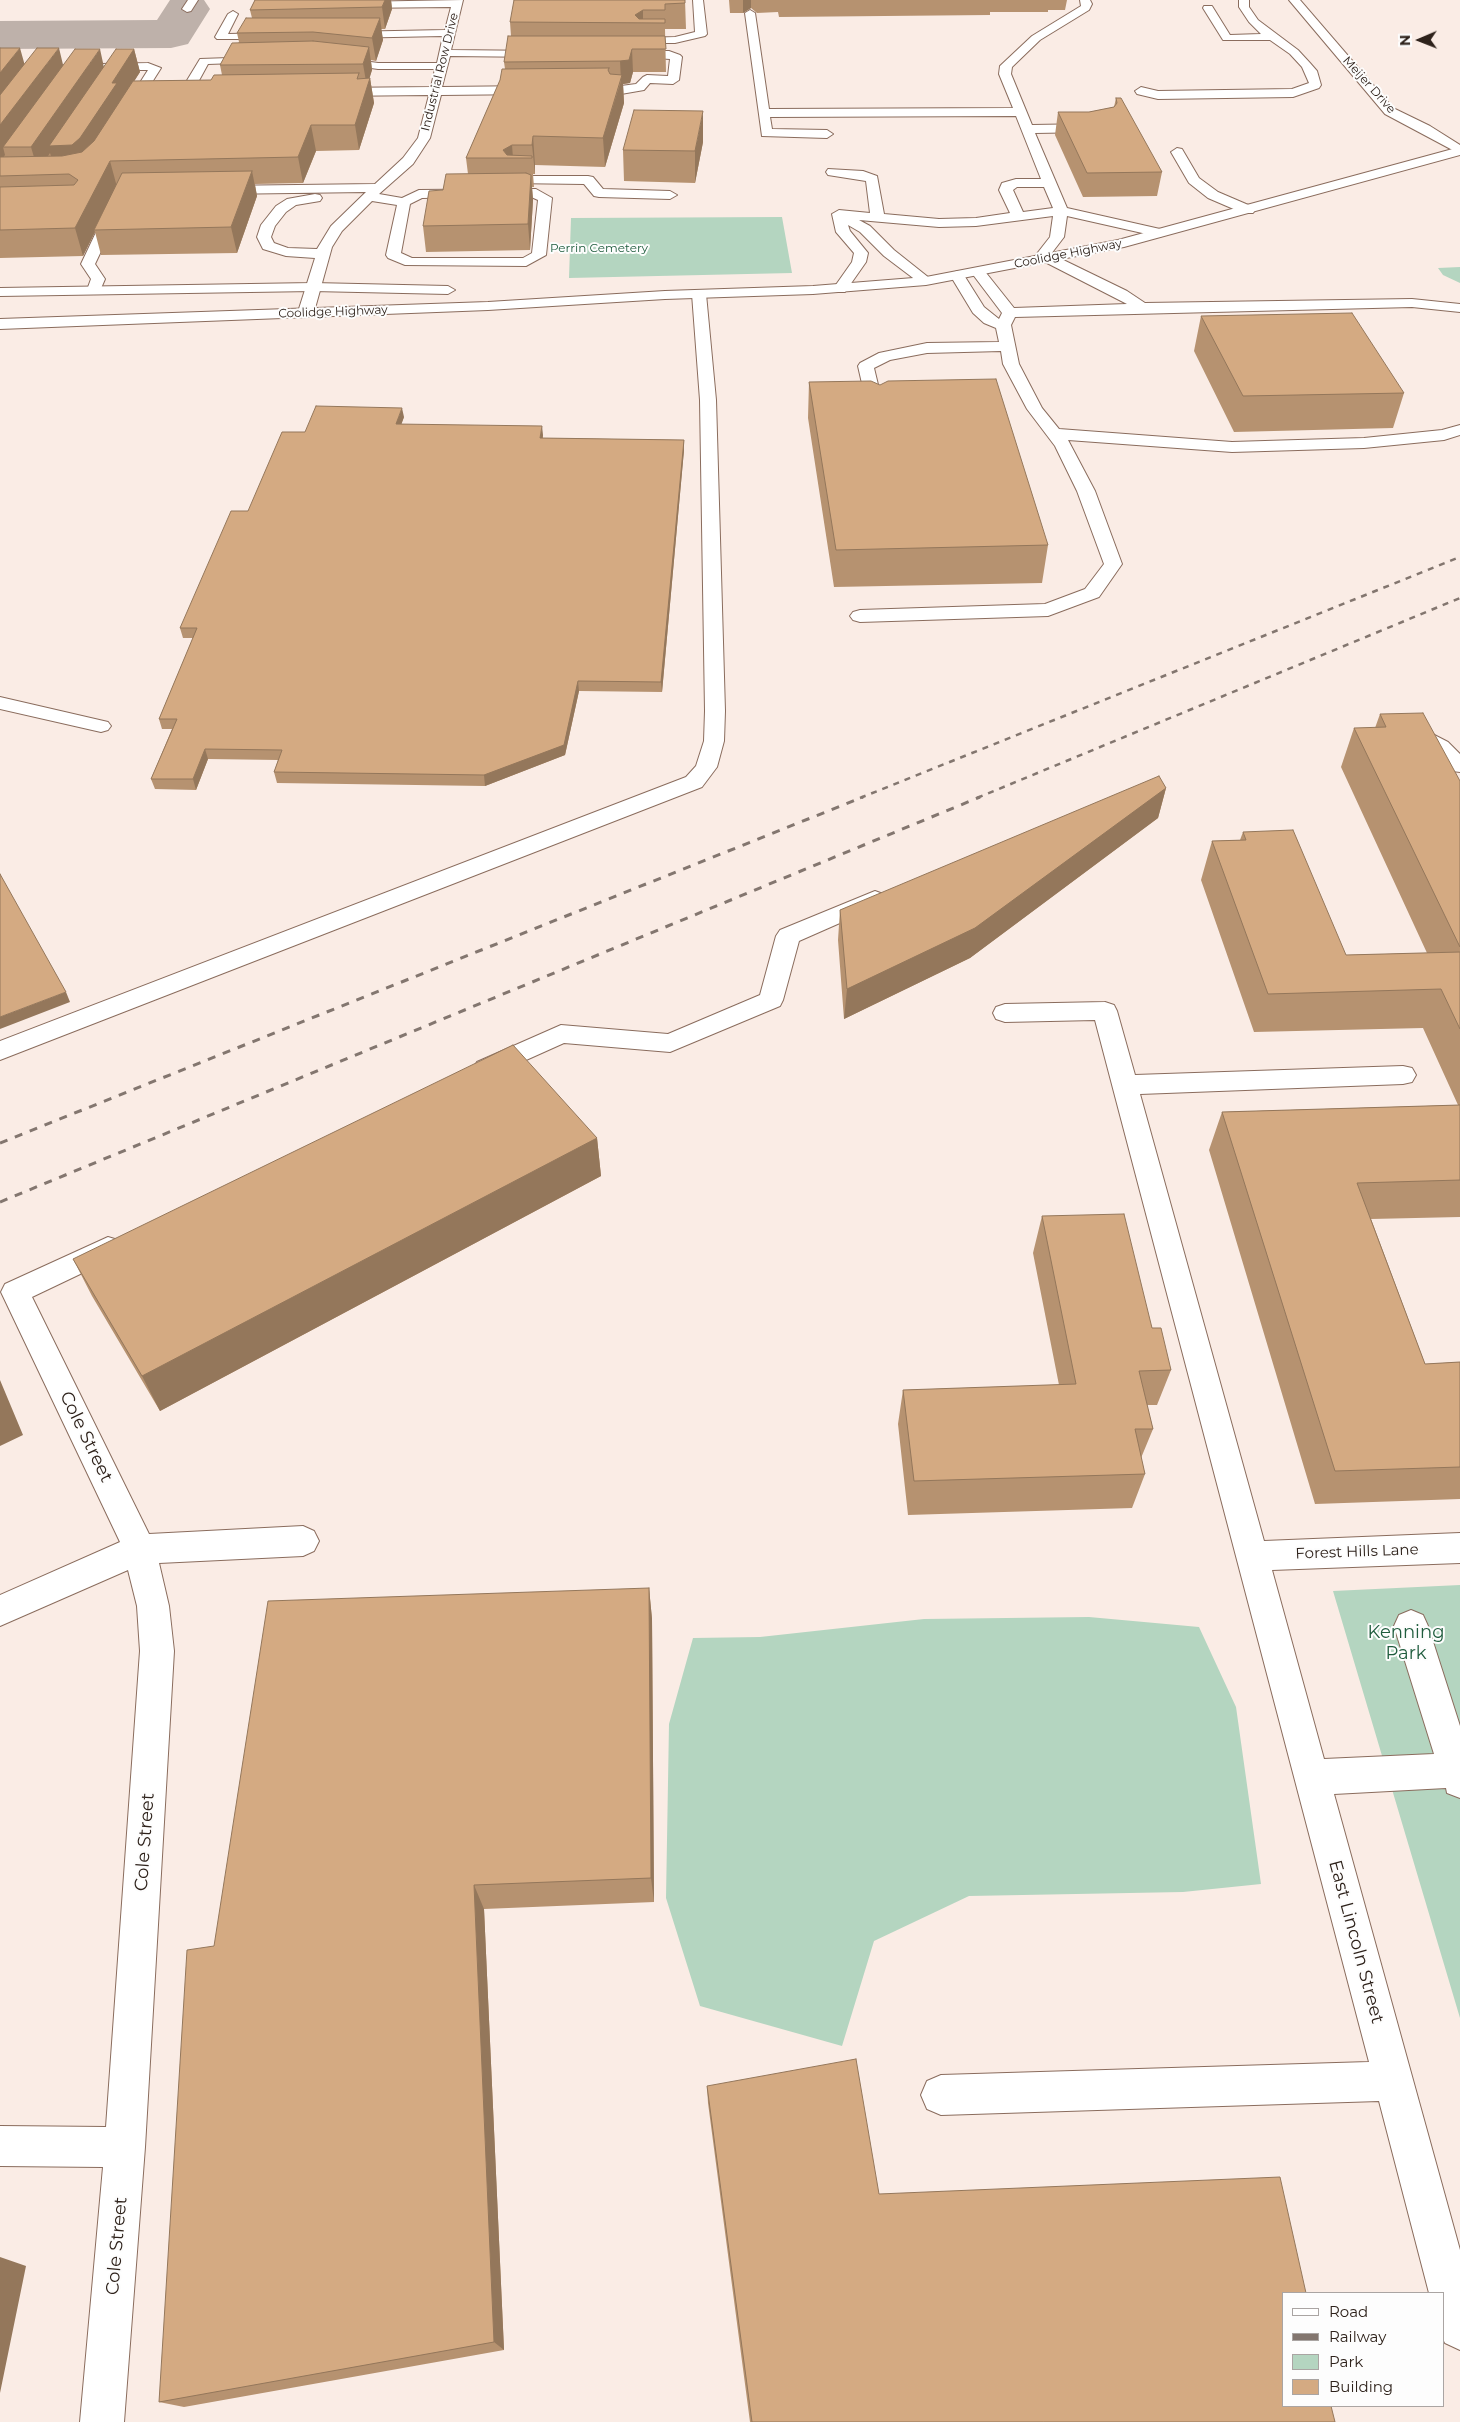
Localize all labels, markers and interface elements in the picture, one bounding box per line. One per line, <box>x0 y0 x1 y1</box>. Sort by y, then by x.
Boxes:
street label: Industrial Row Drive <box>418 11 462 133</box>
north arrow <box>1395 15 1445 65</box>
text: N <box>1396 34 1414 46</box>
street label: Meijer Drive <box>1340 53 1398 117</box>
street label: Coolidge Highway <box>1013 236 1123 272</box>
park label: Perrin Cemetery <box>550 241 648 255</box>
street label: Coolidge Highway <box>278 303 388 321</box>
street label: Cole Street <box>55 1388 117 1486</box>
street label: Forest Hills Lane <box>1295 1541 1419 1563</box>
park label: Kenning Park <box>1368 1622 1444 1665</box>
street label: Cole Street <box>131 1792 159 1892</box>
street label: East Lincoln Street <box>1324 1858 1388 2026</box>
street label: Cole Street <box>102 2196 132 2296</box>
legend <box>1282 2292 1445 2407</box>
text: Road <box>1329 2302 1368 2321</box>
text: Railway <box>1329 2327 1386 2346</box>
text: Park <box>1329 2352 1363 2371</box>
text: Building <box>1329 2377 1393 2396</box>

